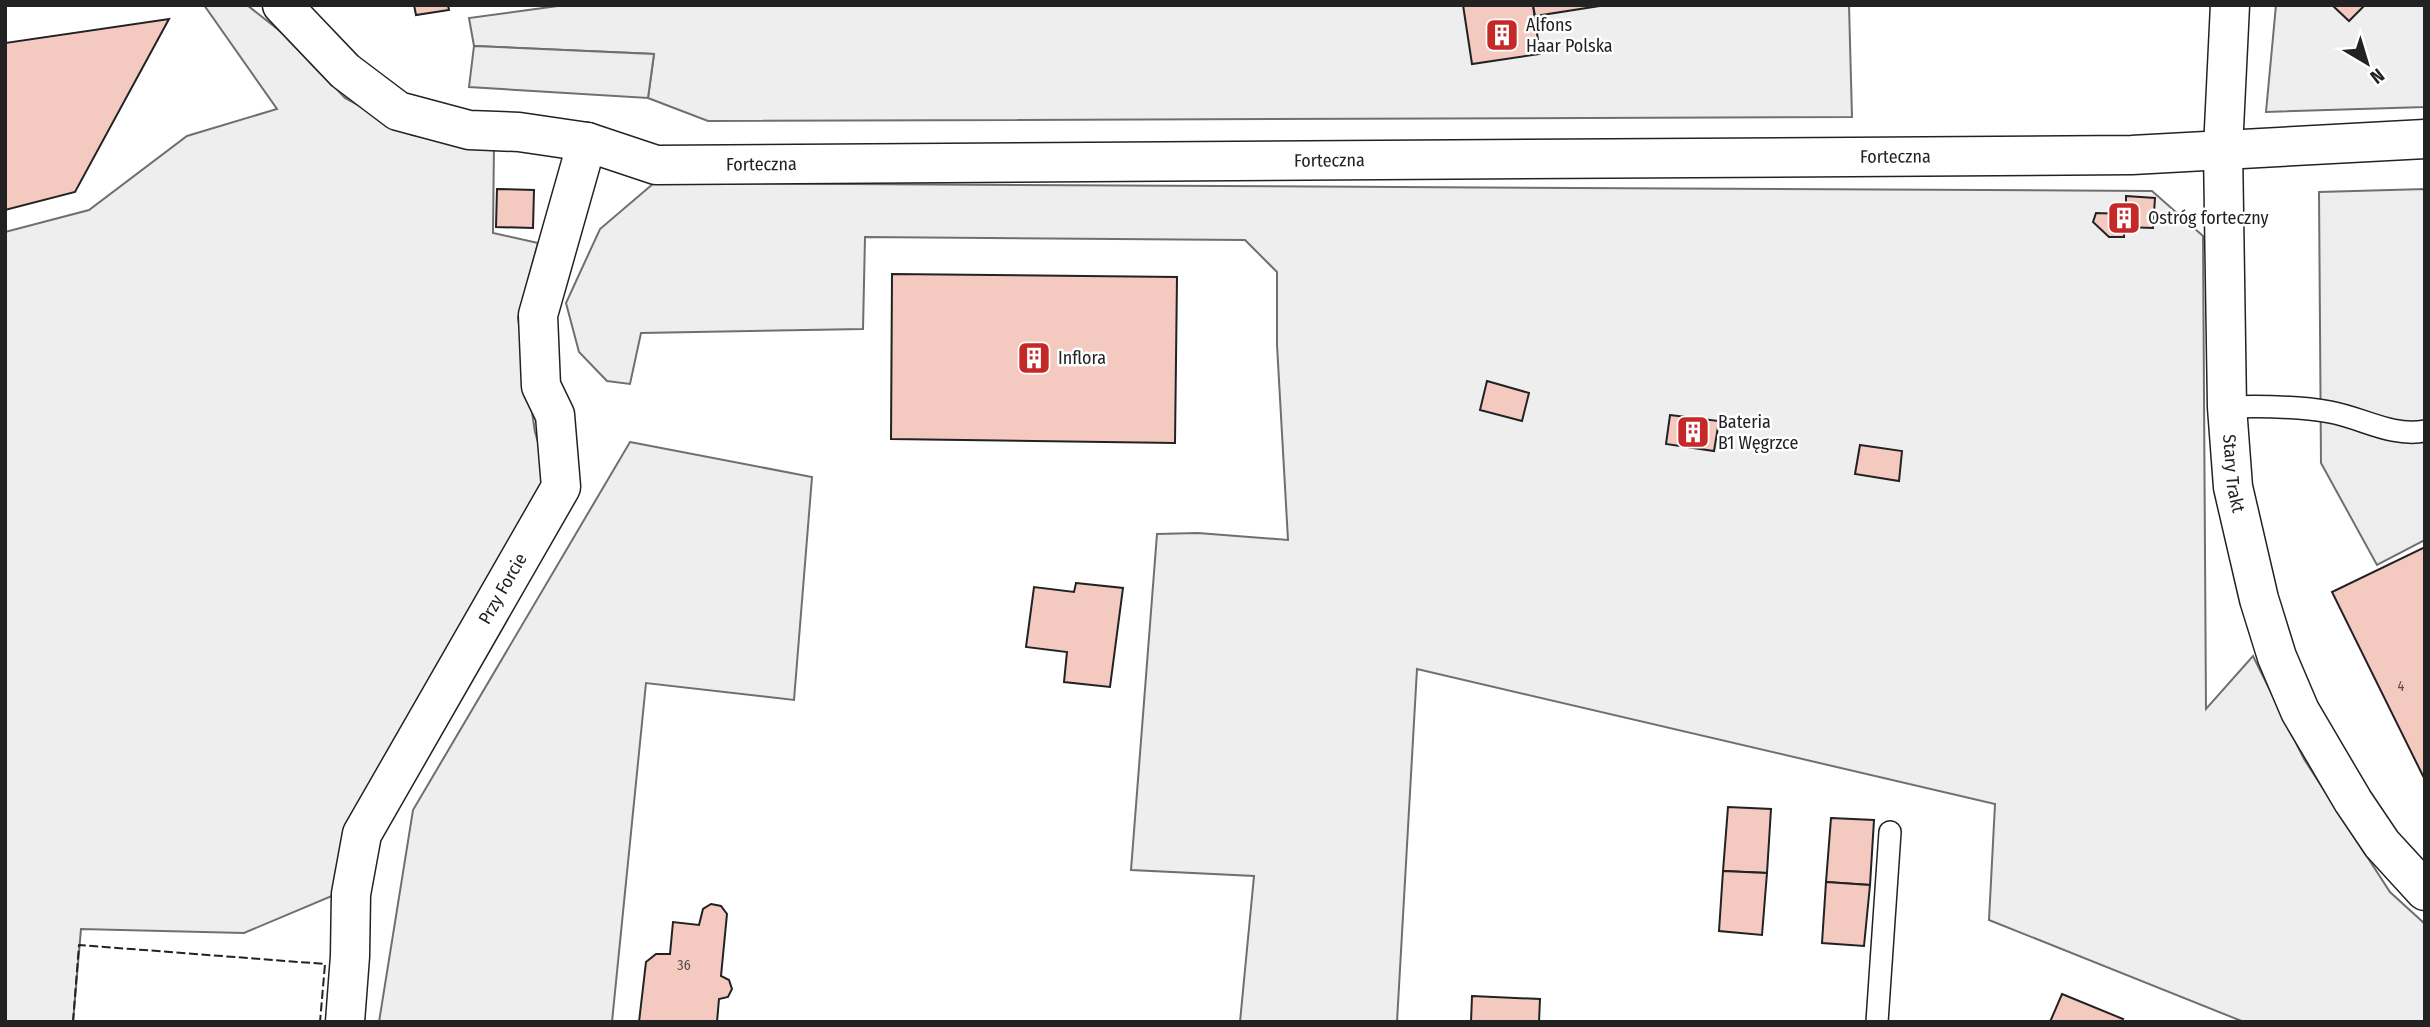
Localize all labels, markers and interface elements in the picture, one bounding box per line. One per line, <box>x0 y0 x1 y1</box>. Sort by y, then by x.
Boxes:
place label: Alfons Haar Polska <box>1526 14 1613 57</box>
building icon: Alfons Haar Polska <box>1483 16 1521 54</box>
north arrow <box>2332 28 2402 98</box>
text: N <box>2366 63 2389 89</box>
street label: Forteczna <box>1860 145 1931 168</box>
street label: Forteczna <box>1294 149 1365 172</box>
street label: Forteczna <box>726 153 797 176</box>
building icon: Ostróg forteczny <box>2105 199 2143 237</box>
place label: Ostróg forteczny <box>2148 207 2269 229</box>
building icon: Inflora <box>1015 339 1053 377</box>
place label: Inflora <box>1058 347 1106 369</box>
place label: Bateria B1 Węgrzce <box>1718 411 1798 454</box>
building icon: Bateria B1 Węgrzce <box>1674 413 1712 451</box>
street label: Stary Trakt <box>2218 434 2250 515</box>
street label: Przy Forcie <box>474 549 532 628</box>
house number: 4 <box>2398 678 2405 695</box>
house number: 36 <box>677 957 691 974</box>

